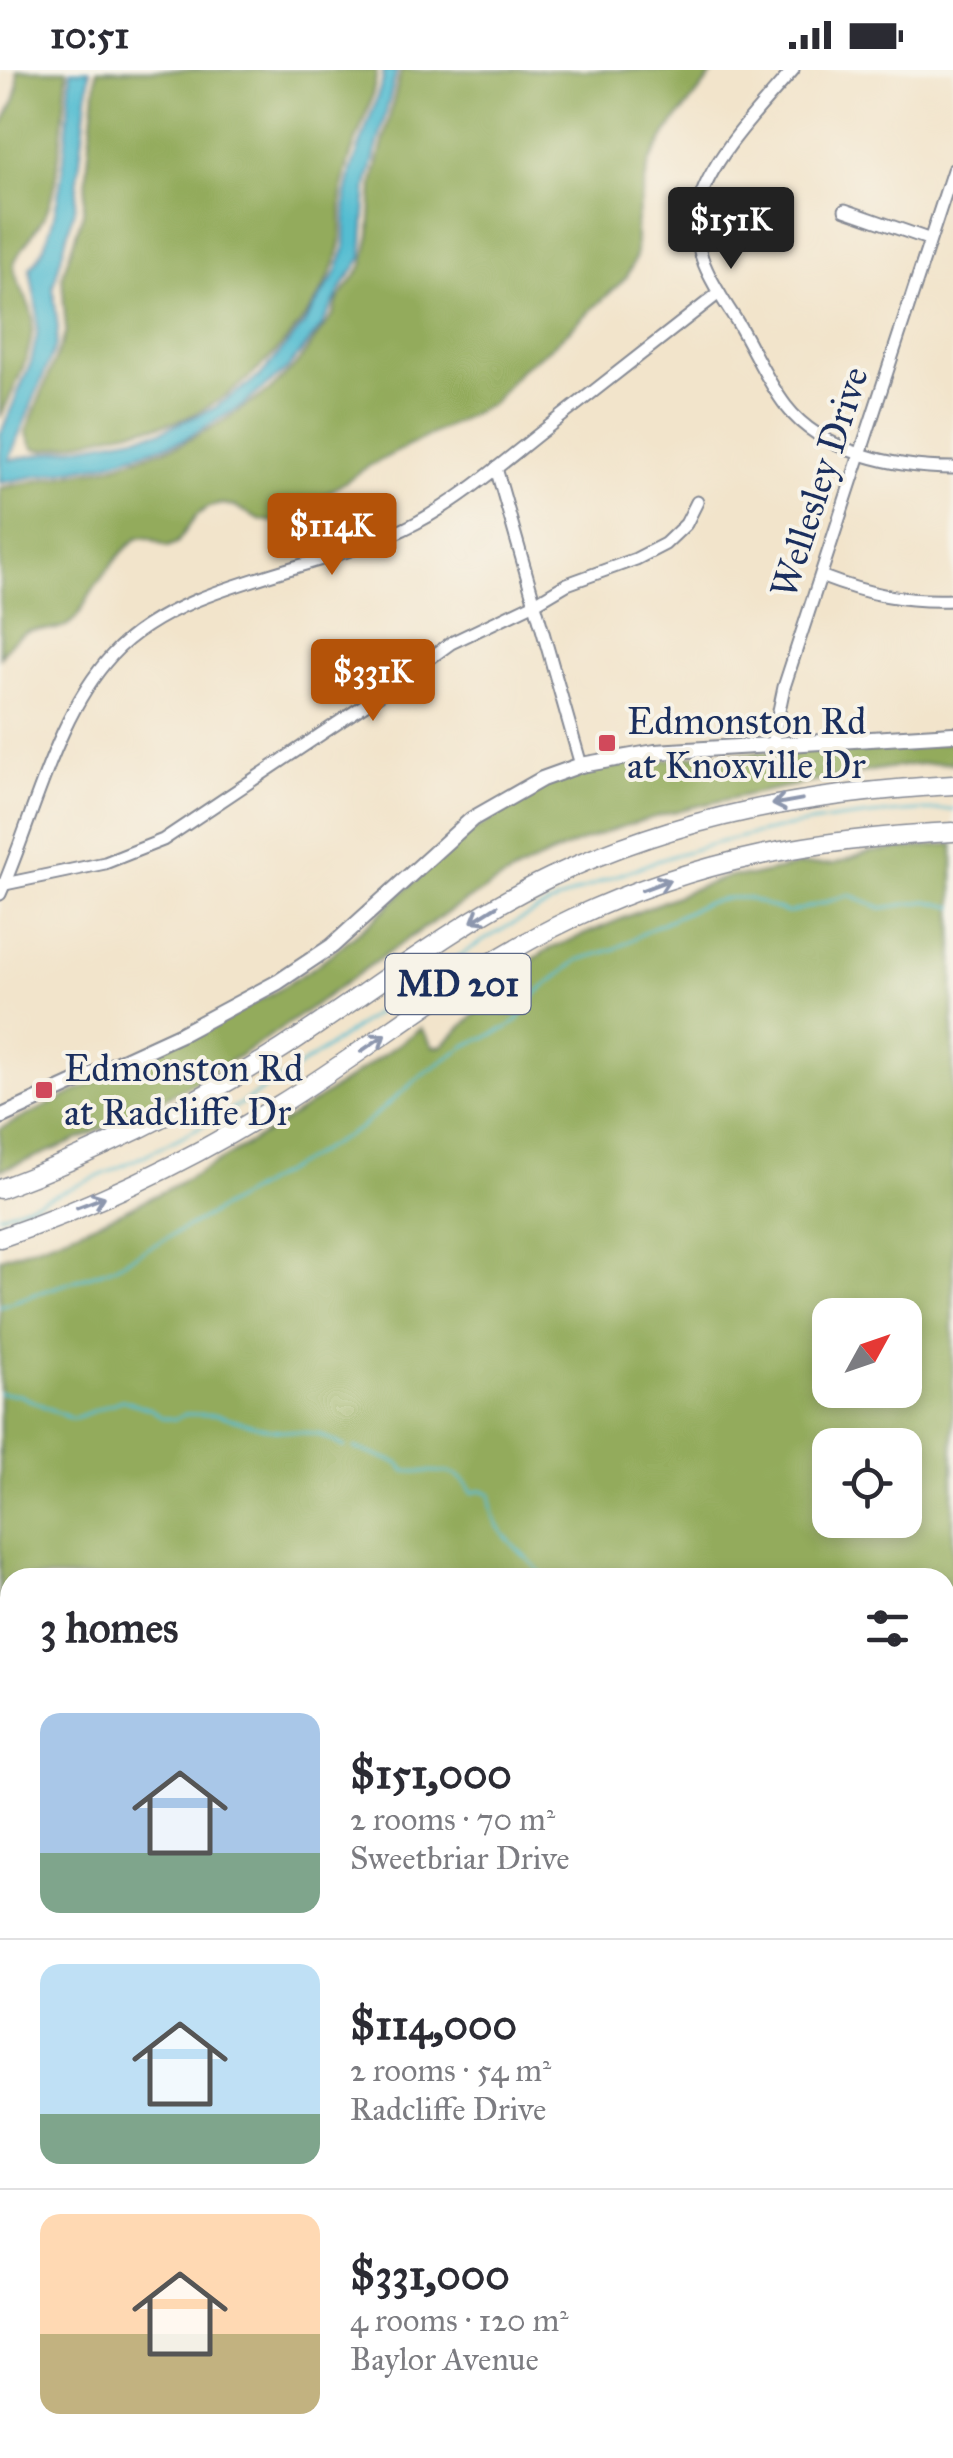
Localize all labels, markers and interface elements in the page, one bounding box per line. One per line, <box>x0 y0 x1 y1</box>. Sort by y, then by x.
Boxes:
text: 10:51 <box>50 12 129 58</box>
pin: $151K <box>661 187 801 272</box>
text: $151K <box>690 200 772 239</box>
street label: Wellesley Drive <box>760 361 878 603</box>
pin: $114K <box>262 493 402 578</box>
text: $114K <box>289 506 375 545</box>
pin: $331K <box>303 639 443 724</box>
text: $331K <box>333 652 413 691</box>
place label: Edmonston Rd at Knoxville Dr <box>627 698 867 788</box>
marker: Edmonston Rd at Knoxville Dr <box>596 732 618 754</box>
one-way arrow <box>771 793 803 812</box>
one-way arrow <box>639 875 670 893</box>
one-way arrow <box>470 904 498 924</box>
road number: MD 201 <box>386 954 530 1014</box>
one-way arrow <box>359 1033 387 1054</box>
place label: Edmonston Rd at Radcliffe Dr <box>64 1045 303 1135</box>
marker: Edmonston Rd at Radcliffe Dr <box>33 1079 55 1101</box>
one-way arrow <box>75 1192 106 1210</box>
north arrow <box>812 1298 922 1408</box>
map controls <box>812 1298 922 1538</box>
button: locate <box>812 1428 922 1538</box>
icon: filters <box>860 1601 915 1656</box>
text: 3 homes <box>40 1602 178 1654</box>
text: $151,000 <box>350 1748 512 1800</box>
icon: home <box>120 1753 240 1873</box>
text: 2 rooms · 70 m² <box>350 1800 555 1839</box>
text: Sweetbriar Drive <box>350 1839 569 1878</box>
text: $114,000 <box>350 1999 517 2051</box>
icon: home <box>120 2004 240 2124</box>
text: 2 rooms · 54 m² <box>350 2051 551 2090</box>
text: Radcliffe Drive <box>350 2090 546 2129</box>
text: $331,000 <box>350 2249 510 2301</box>
icon: home <box>120 2254 240 2374</box>
text: 4 rooms · 120 m² <box>350 2301 569 2340</box>
text: Baylor Avenue <box>350 2340 539 2379</box>

